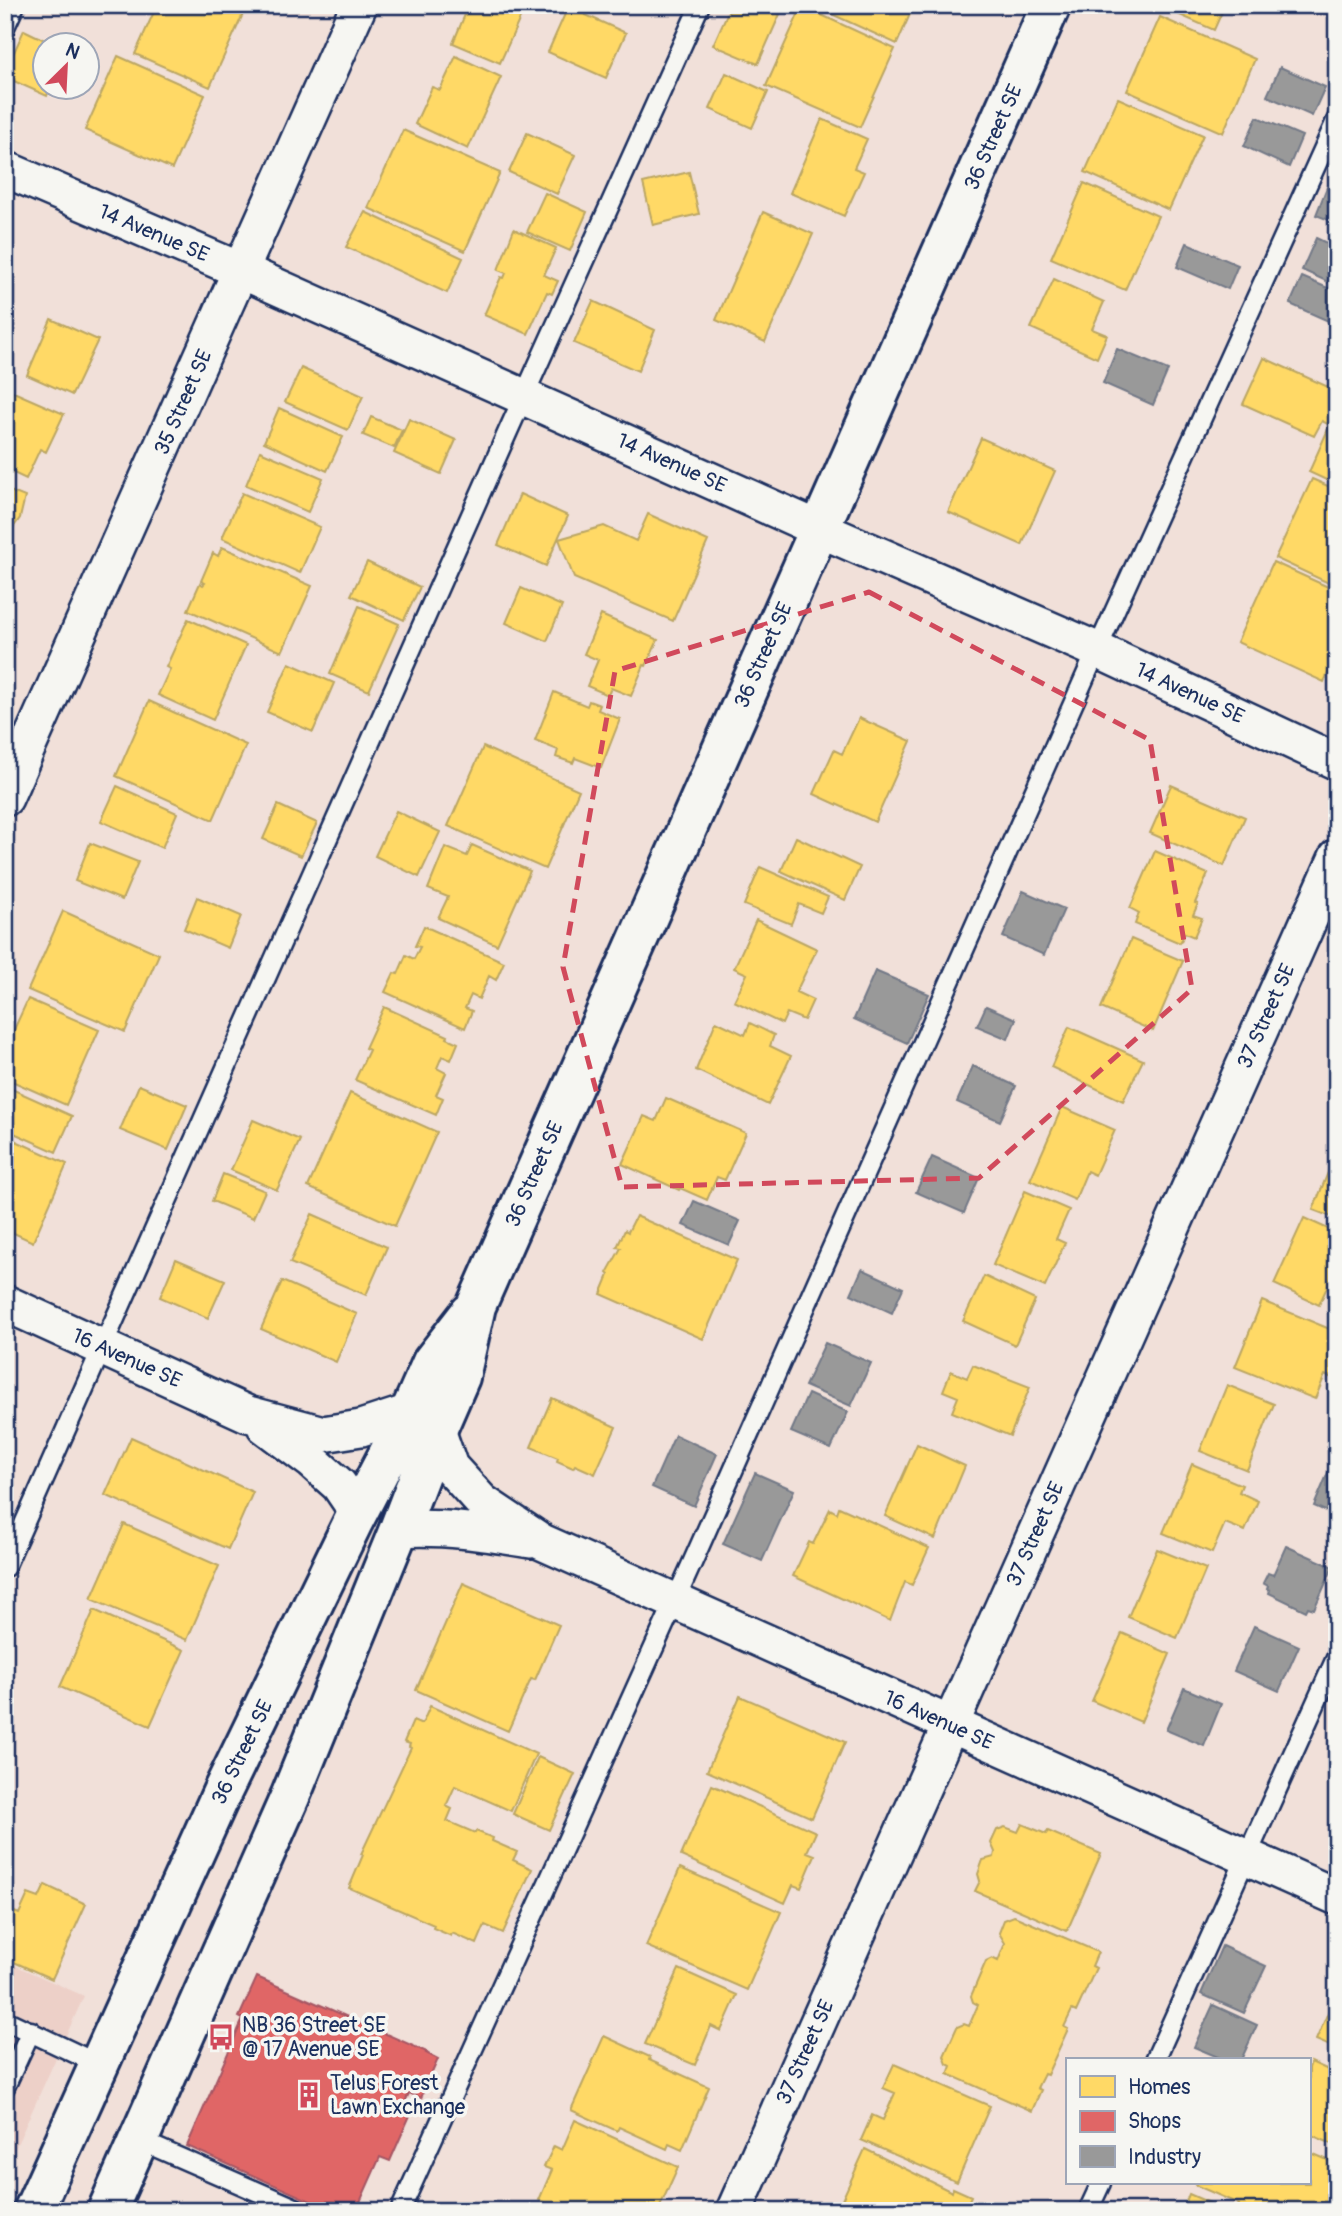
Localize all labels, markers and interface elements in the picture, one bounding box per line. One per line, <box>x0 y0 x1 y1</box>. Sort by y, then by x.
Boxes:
north arrow <box>32 32 102 102</box>
text: N <box>62 38 83 65</box>
street label: 36 Street SE <box>958 80 1029 194</box>
street label: 14 Avenue SE <box>95 198 213 269</box>
street label: 35 Street SE <box>148 345 219 459</box>
street label: 14 Avenue SE <box>613 427 731 500</box>
street label: 36 Street SE <box>728 598 799 712</box>
street label: 14 Avenue SE <box>1131 656 1249 730</box>
street label: 37 Street SE <box>1231 959 1302 1073</box>
street label: 36 Street SE <box>499 1117 570 1231</box>
street label: 16 Avenue SE <box>68 1322 186 1395</box>
street label: 37 Street SE <box>1000 1477 1071 1591</box>
street label: 16 Avenue SE <box>880 1684 998 1757</box>
street label: 36 Street SE <box>206 1695 279 1809</box>
street label: 37 Street SE <box>770 1995 841 2109</box>
place label: NB 36 Street SE @ 17 Avenue SE <box>242 2012 386 2063</box>
bus stop icon: NB 36 Street SE @ 17 Avenue SE <box>206 2022 236 2052</box>
legend <box>1066 2058 1310 2184</box>
place label: Telus Forest Lawn Exchange <box>330 2070 466 2121</box>
text: Homes <box>1128 2074 1191 2101</box>
building icon: Telus Forest Lawn Exchange <box>294 2080 324 2110</box>
text: Shops <box>1128 2108 1181 2135</box>
text: Industry <box>1128 2144 1201 2171</box>

